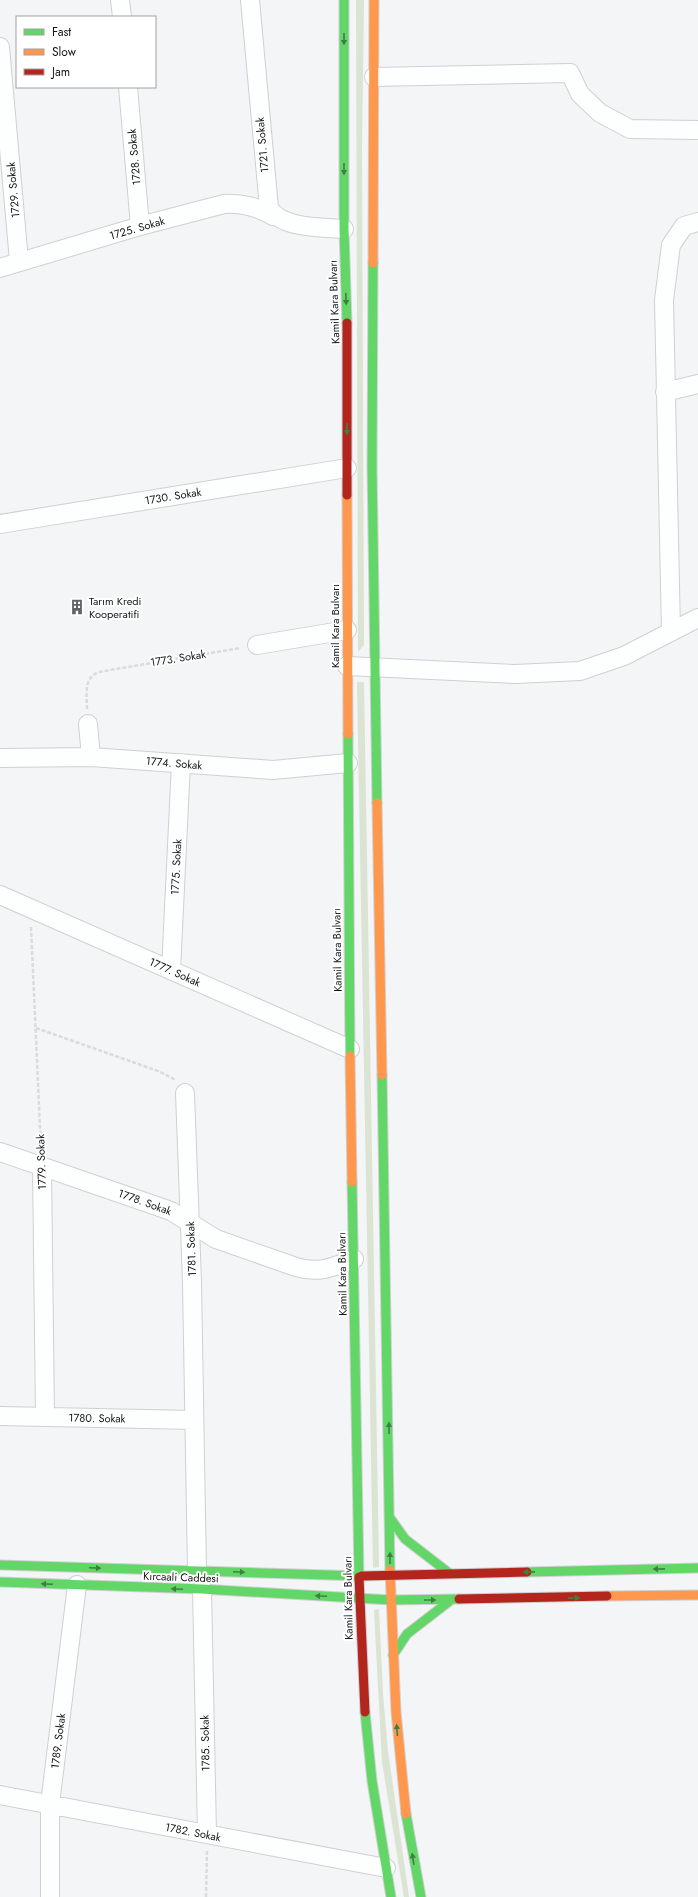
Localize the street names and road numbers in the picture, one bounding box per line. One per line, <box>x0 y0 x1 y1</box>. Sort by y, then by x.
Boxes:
street label: 1721. Sokak <box>252 116 272 173</box>
street label: 1728. Sokak <box>124 128 144 186</box>
street label: 1729. Sokak <box>3 161 23 219</box>
street label: 1725. Sokak <box>107 212 167 244</box>
street label: Kamil Kara Bulvarı <box>325 260 343 344</box>
street label: 1730. Sokak <box>144 484 203 508</box>
street label: Kamil Kara Bulvarı <box>327 584 343 668</box>
street label: 1773. Sokak <box>149 646 207 670</box>
street label: 1774. Sokak <box>145 753 203 773</box>
street label: 1775. Sokak <box>167 838 185 896</box>
street label: Kamil Kara Bulvarı <box>328 908 346 992</box>
street label: 1777. Sokak <box>147 954 203 991</box>
street label: 1779. Sokak <box>32 1134 50 1190</box>
street label: 1778. Sokak <box>116 1185 174 1219</box>
street label: 1781. Sokak <box>182 1221 200 1277</box>
street label: Kamil Kara Bulvarı <box>333 1232 351 1316</box>
street label: 1780. Sokak <box>68 1410 126 1426</box>
street label: Kamil Kara Bulvarı <box>339 1556 357 1640</box>
street label: Kırcaali Caddesi <box>143 1568 219 1586</box>
street label: 1789. Sokak <box>47 1712 69 1770</box>
street label: 1785. Sokak <box>197 1714 213 1771</box>
street label: 1782. Sokak <box>164 1819 222 1845</box>

